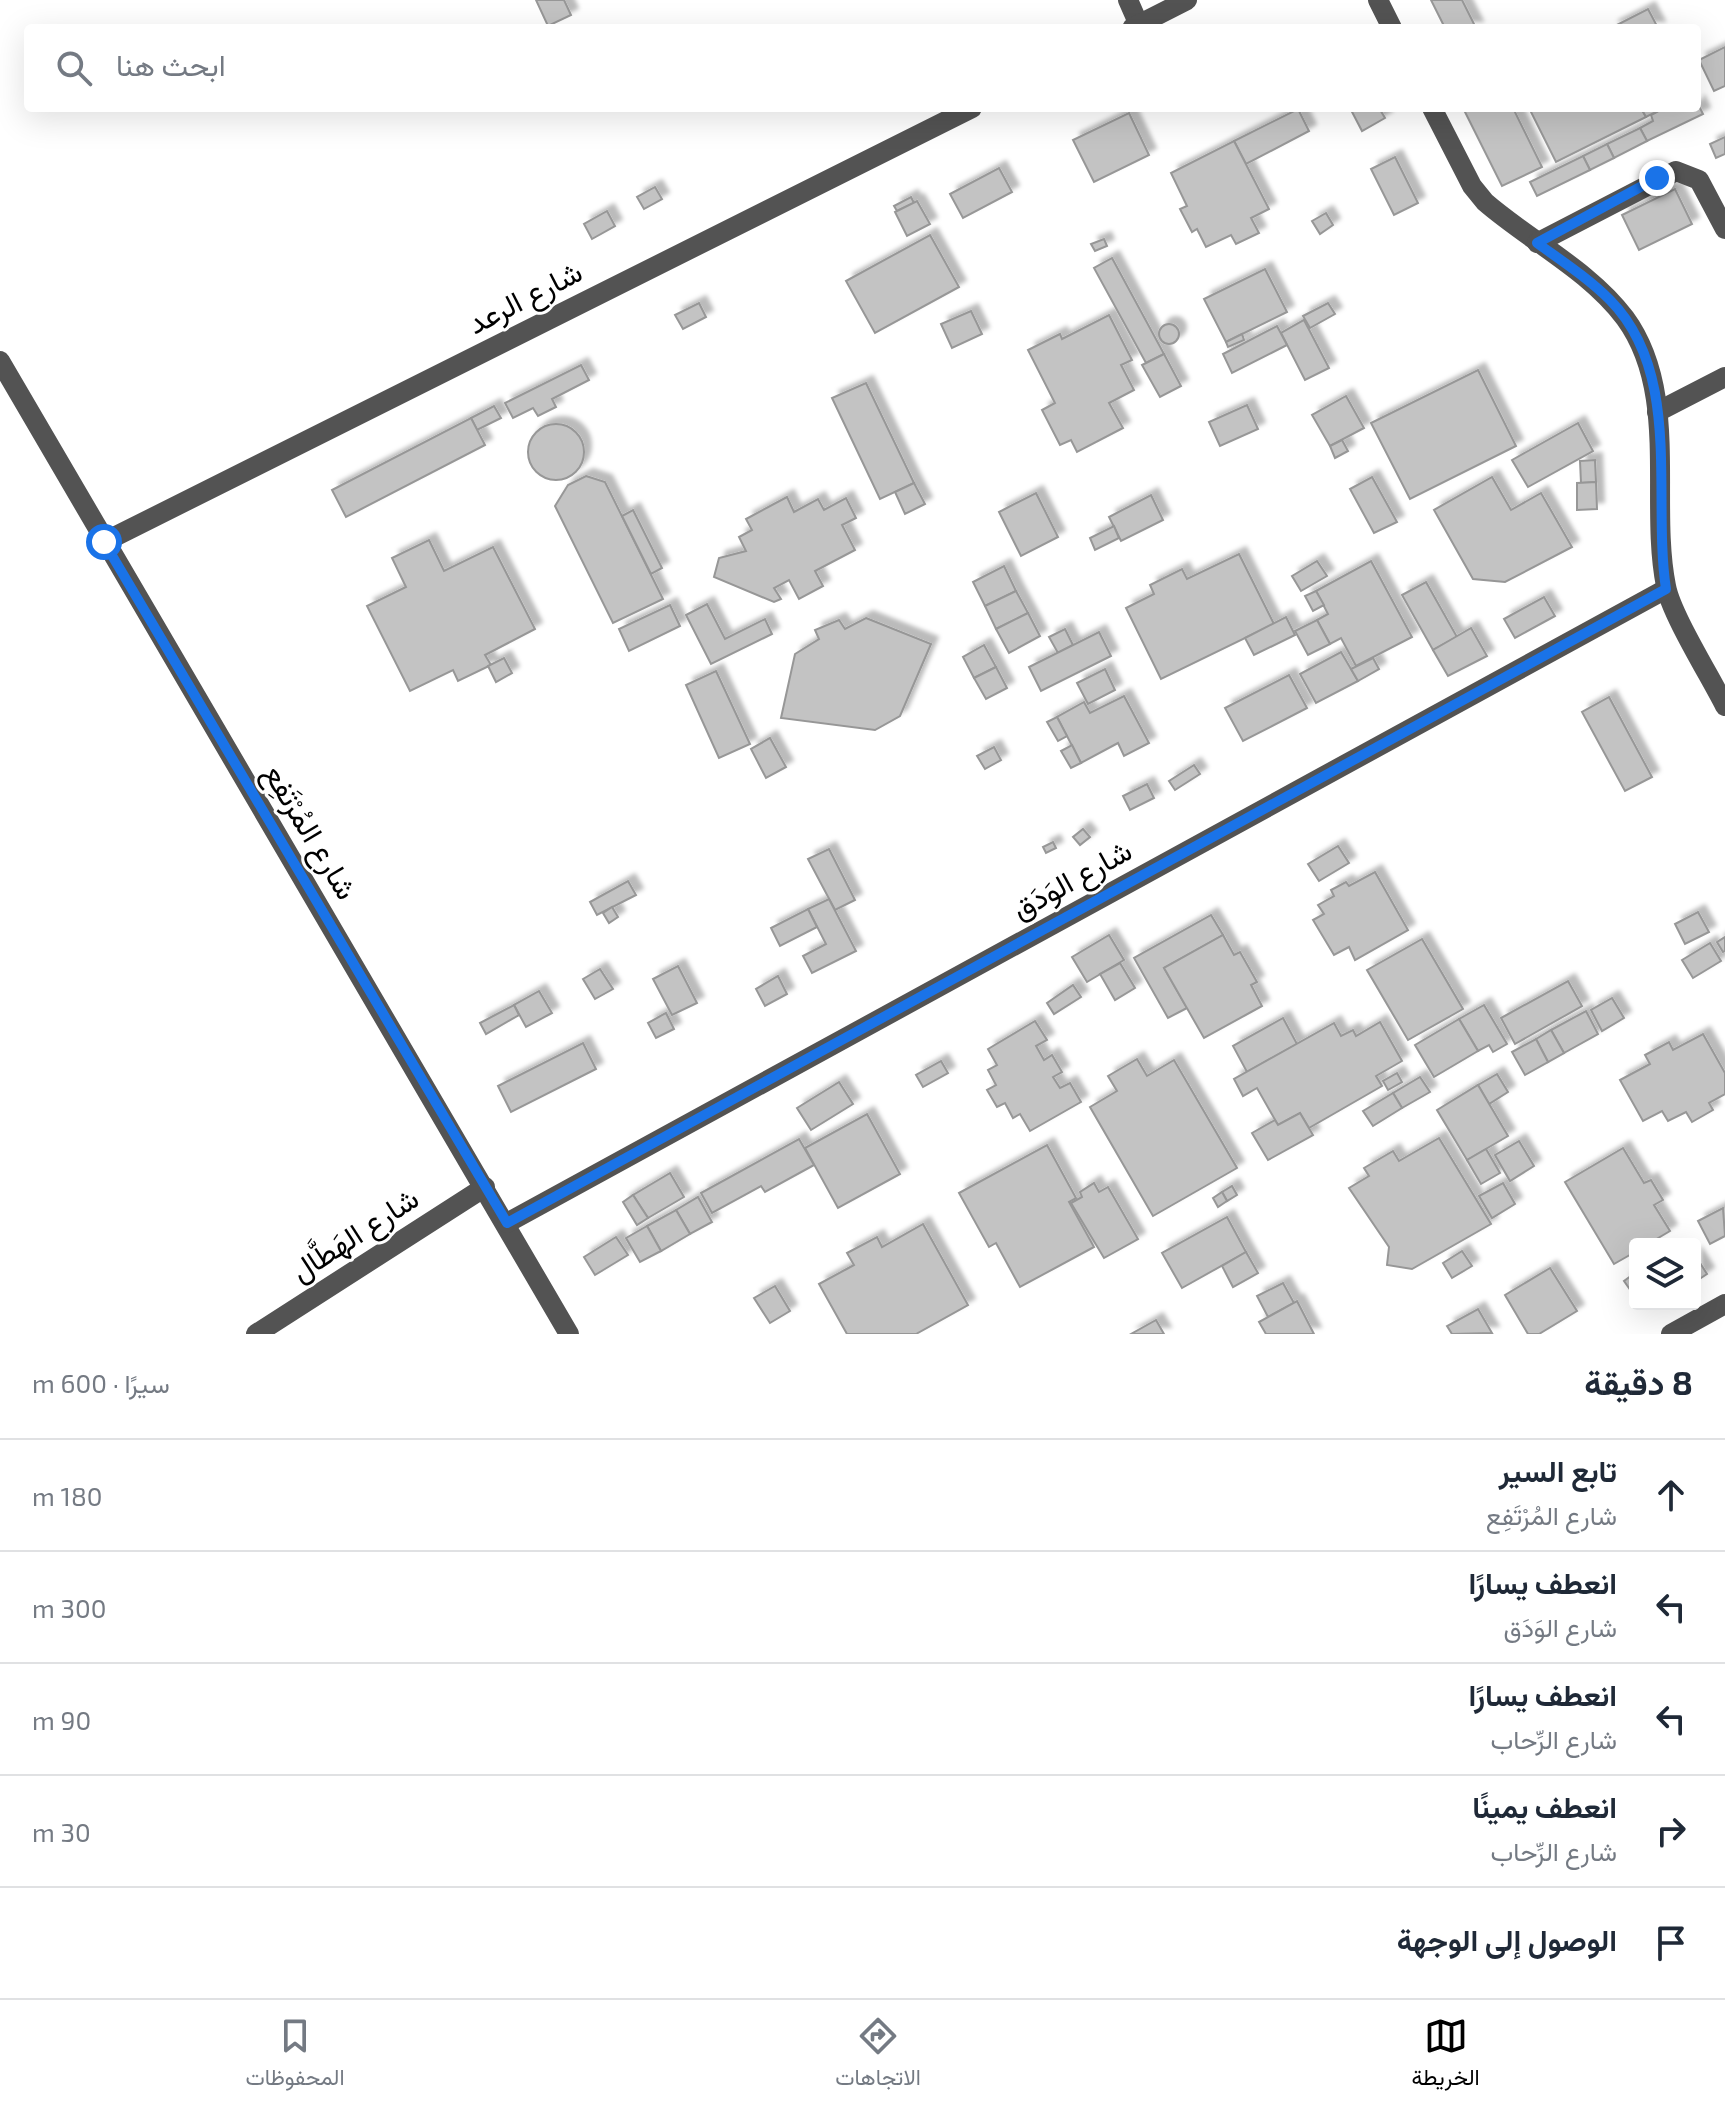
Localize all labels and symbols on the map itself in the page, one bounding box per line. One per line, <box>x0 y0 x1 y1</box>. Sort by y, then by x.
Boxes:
route end <box>1639 160 1675 196</box>
street label: شارع الرعد <box>461 252 589 344</box>
route start <box>86 524 122 560</box>
street label: شارع المُرْتَفِع <box>254 757 366 907</box>
street label: شارع الوَدَق <box>1005 831 1139 929</box>
street label: شارع الهَطَّال <box>282 1177 427 1291</box>

